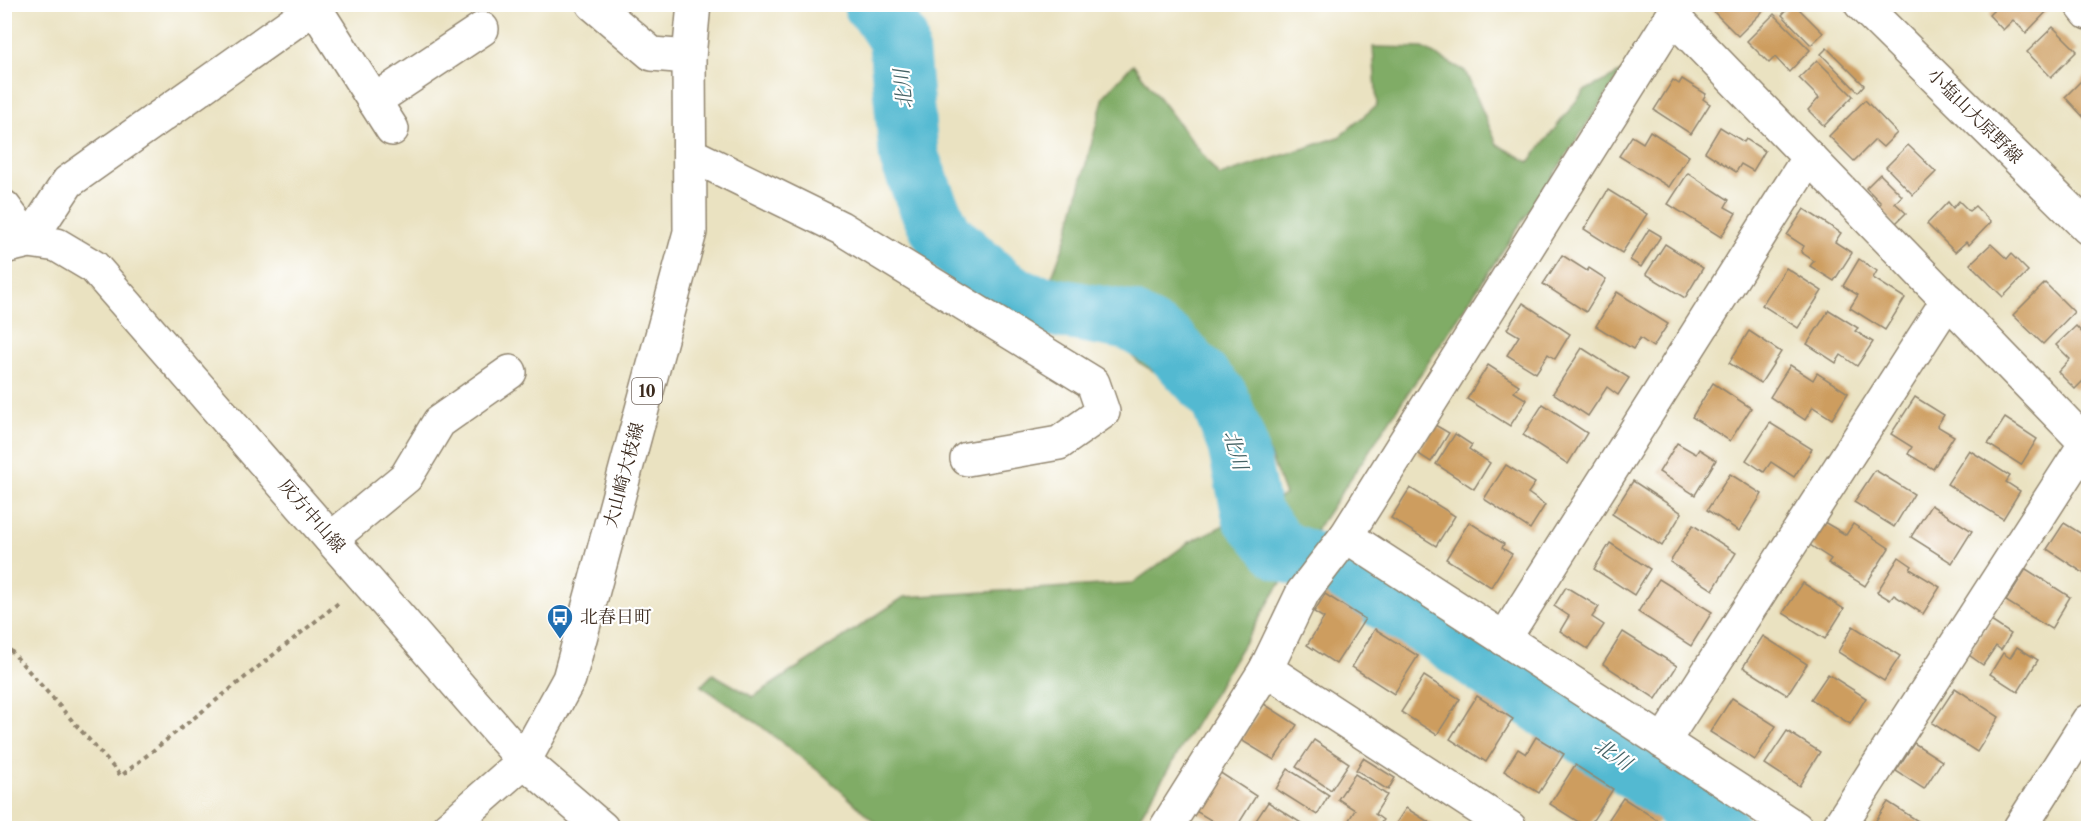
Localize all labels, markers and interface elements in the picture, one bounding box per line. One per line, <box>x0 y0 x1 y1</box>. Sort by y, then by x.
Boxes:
street label: 小塩山大原野線 <box>1923 64 2027 168</box>
water label: 北川 <box>889 66 917 110</box>
road number: 10 <box>632 378 662 404</box>
street label: 大山崎大枝線 <box>599 420 649 530</box>
water label: 北川 <box>1219 427 1254 474</box>
street label: 灰方中山線 <box>274 475 350 557</box>
bus stop icon: 北春日町 <box>545 602 575 640</box>
place label: 北春日町 <box>580 606 652 628</box>
water label: 北川 <box>1590 733 1638 776</box>

